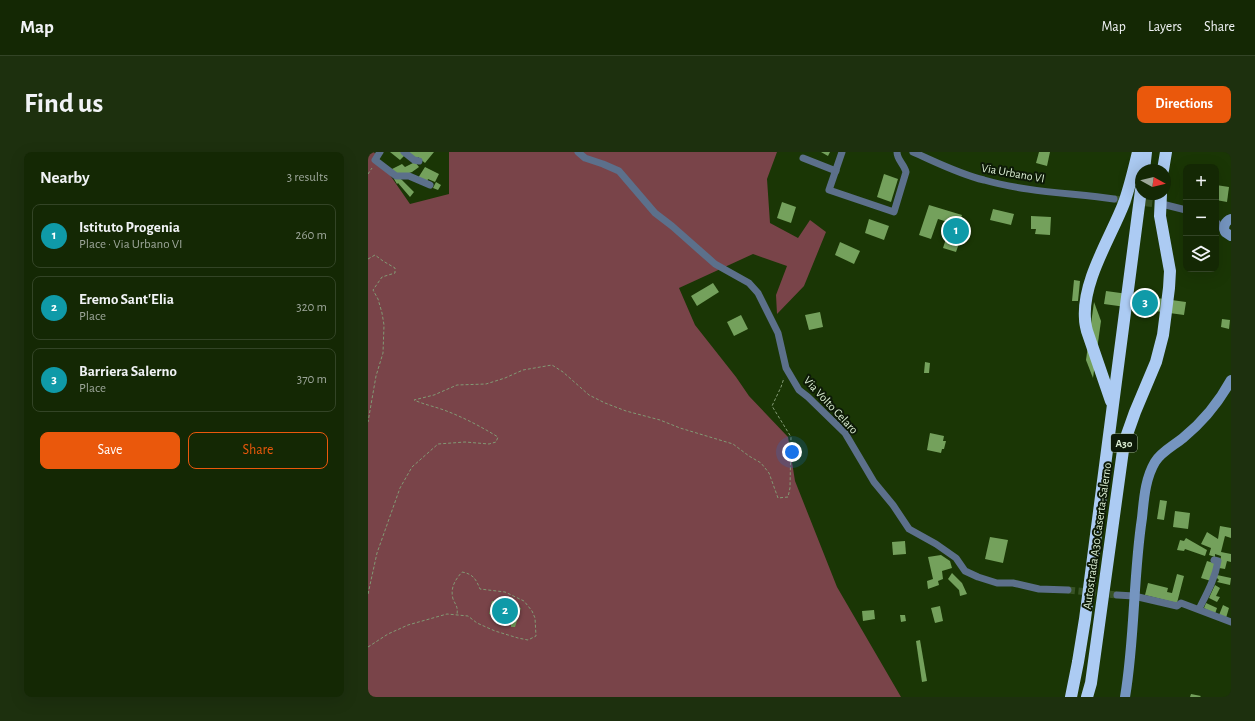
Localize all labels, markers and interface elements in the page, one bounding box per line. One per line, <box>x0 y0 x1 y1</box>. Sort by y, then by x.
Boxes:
text: Map <box>20 18 54 37</box>
text: Map <box>1101 20 1126 34</box>
text: Layers <box>1148 20 1182 34</box>
text: Share <box>1204 20 1235 34</box>
button: Directions <box>1137 86 1231 123</box>
text: Find us <box>24 90 103 118</box>
street label: Via Urbano VI <box>980 162 1046 184</box>
north arrow <box>1135 164 1171 200</box>
map controls <box>1183 164 1219 272</box>
button: + <box>1183 164 1219 200</box>
text: Nearby <box>40 169 90 186</box>
text: 3 results <box>287 171 328 184</box>
button: − <box>1183 200 1219 236</box>
pin: 1 <box>943 216 969 246</box>
text: Istituto Progenia <box>79 220 180 235</box>
text: 1 <box>52 229 56 242</box>
text: 260 m <box>296 229 327 242</box>
button: layers <box>1183 236 1219 272</box>
text: Place · Via Urbano VI <box>79 238 183 251</box>
pin: 3 <box>1132 288 1158 318</box>
text: Eremo Sant'Elia <box>79 292 174 307</box>
text: 2 <box>51 301 57 314</box>
text: 320 m <box>296 301 327 314</box>
text: Place <box>79 310 106 323</box>
text: Barriera Salerno <box>79 364 177 379</box>
text: 3 <box>51 373 57 386</box>
text: 370 m <box>297 373 327 386</box>
street label: Via Volto Celaro <box>802 374 861 436</box>
text: Place <box>79 382 106 395</box>
button: Save <box>40 432 180 469</box>
button: Share <box>188 432 328 469</box>
road number: A30 <box>1111 434 1137 452</box>
your location <box>782 442 802 462</box>
street label: Autostrada A30 Caserta-Salerno <box>1081 462 1113 610</box>
pin: 2 <box>492 596 518 626</box>

